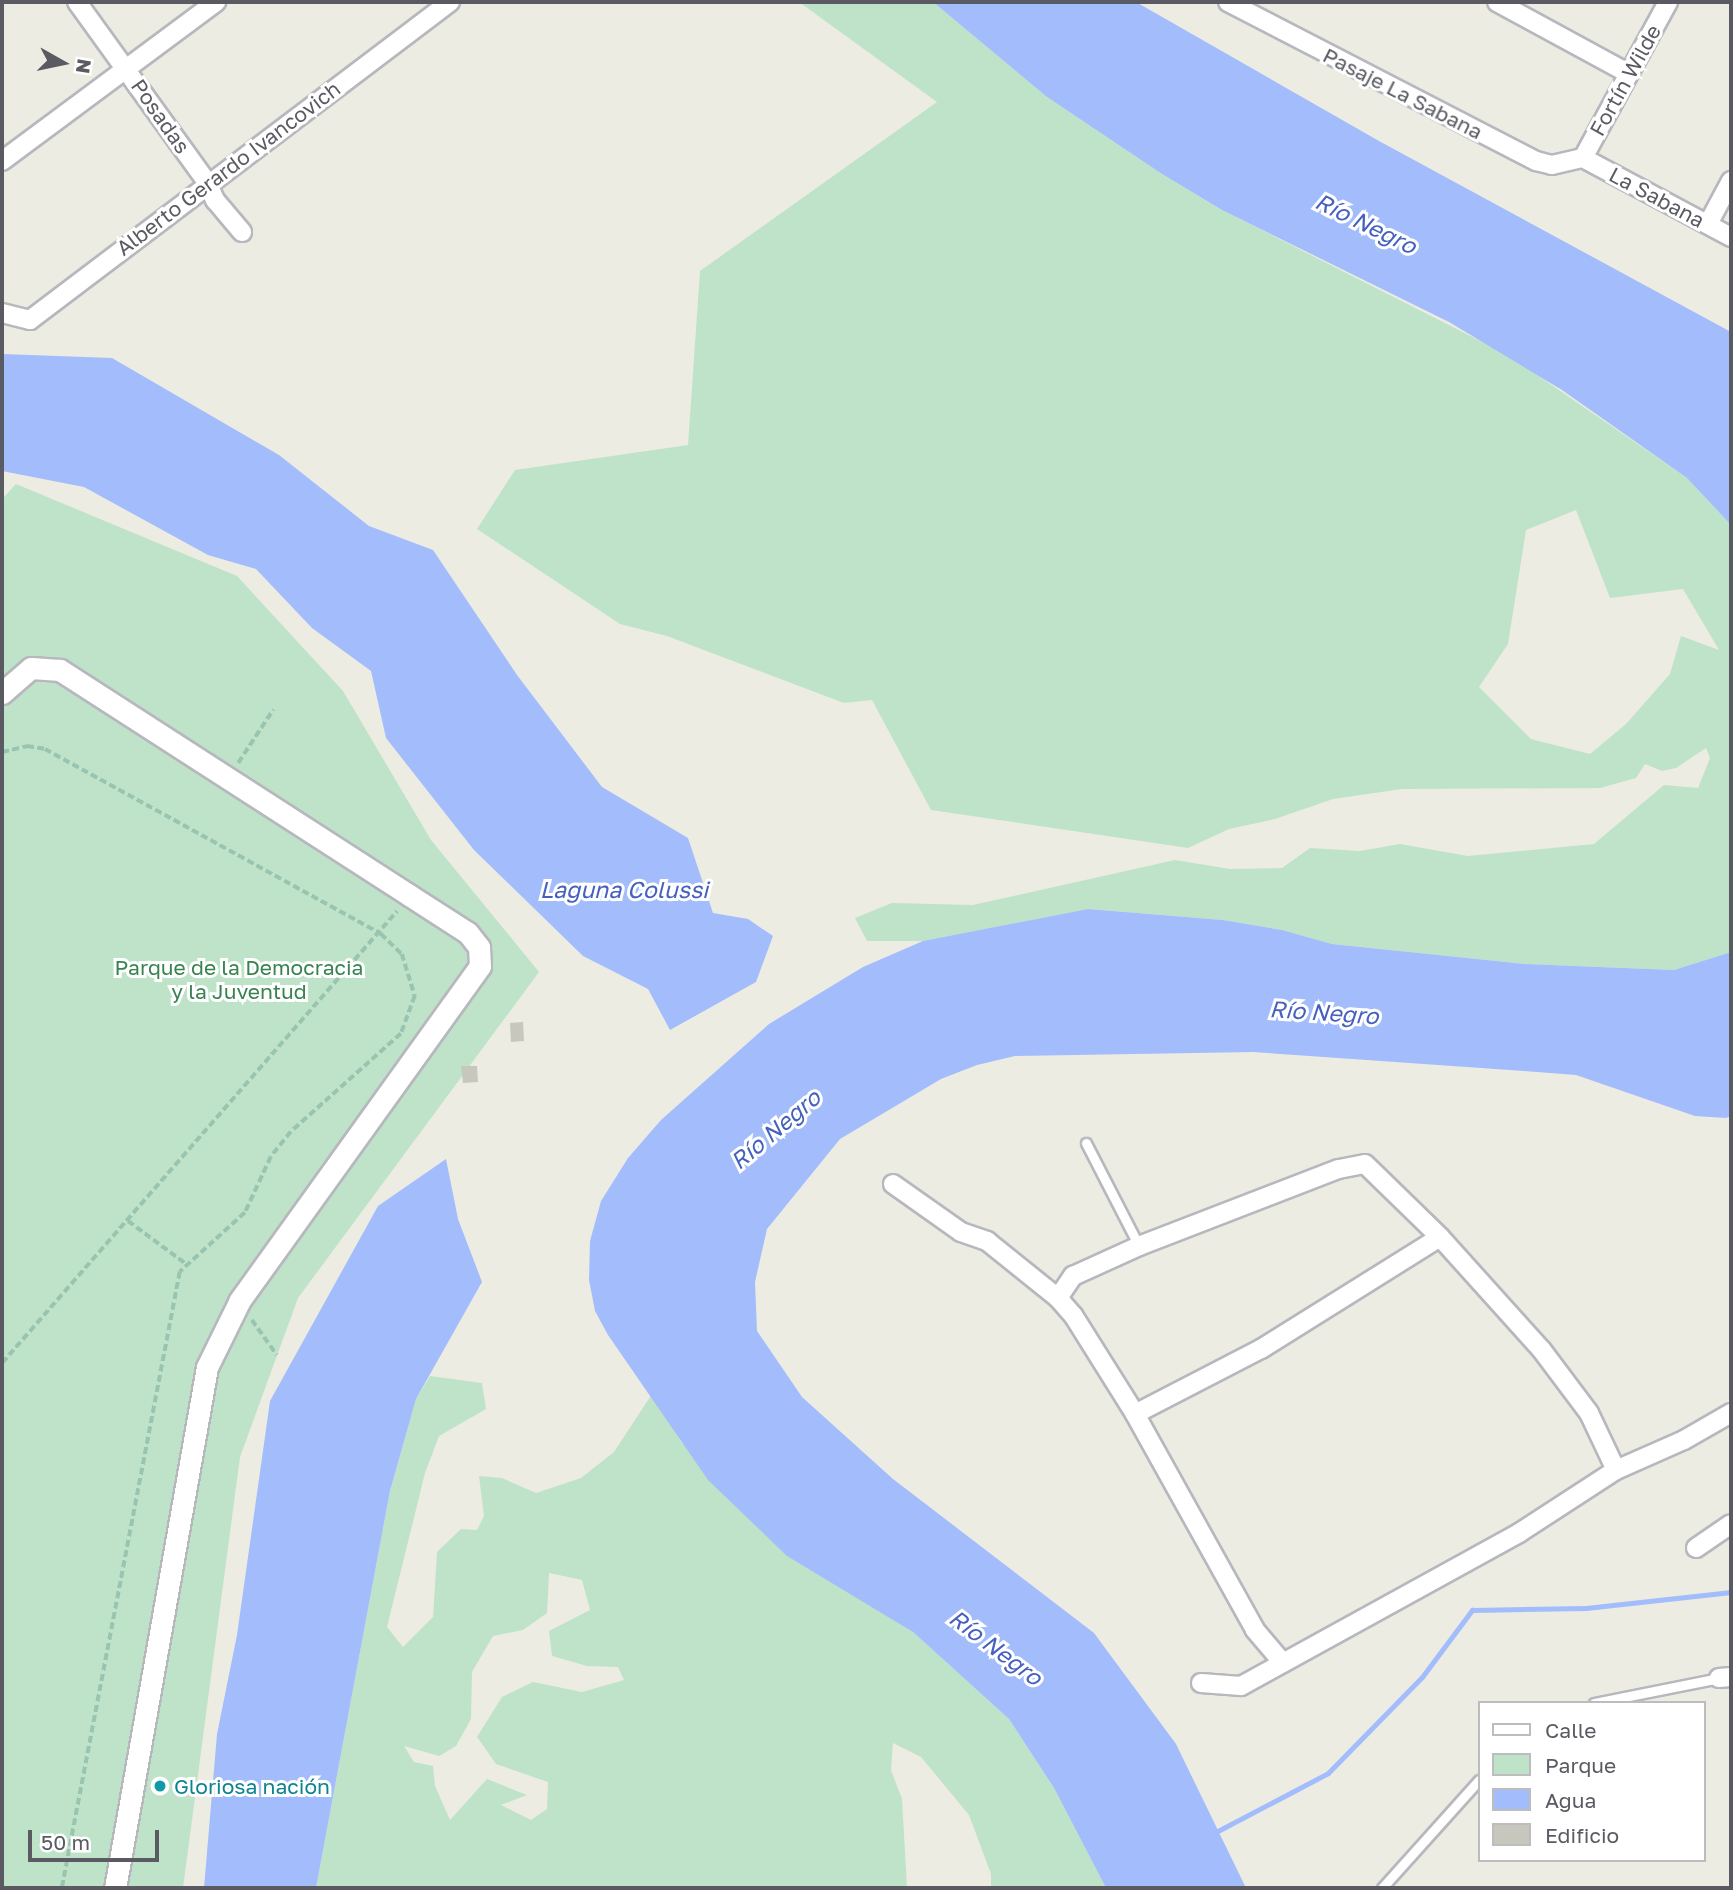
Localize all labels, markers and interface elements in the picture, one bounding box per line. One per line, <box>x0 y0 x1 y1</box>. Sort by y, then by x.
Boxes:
street label: Fortín Wilde <box>1584 20 1666 140</box>
north arrow <box>28 28 98 98</box>
street label: Pasaje La Sabana <box>1319 42 1487 144</box>
text: N <box>72 57 97 75</box>
street label: Posadas <box>126 74 196 158</box>
street label: Alberto Gerardo Ivancovich <box>111 76 345 260</box>
street label: La Sabana <box>1605 161 1709 233</box>
water label: Río Negro <box>1311 187 1421 259</box>
water label: Laguna Colussi <box>540 875 708 903</box>
park label: Parque de la Democracia y la Juventud <box>115 954 363 1004</box>
water label: Río Negro <box>1269 994 1379 1030</box>
water label: Río Negro <box>724 1083 826 1175</box>
water label: Río Negro <box>944 1603 1048 1691</box>
legend <box>1478 1701 1705 1862</box>
text: Calle <box>1545 1717 1597 1743</box>
text: Parque <box>1545 1752 1616 1778</box>
place label: Gloriosa nación <box>174 1773 330 1799</box>
marker: Gloriosa nación <box>152 1778 168 1794</box>
text: Agua <box>1545 1787 1596 1813</box>
scale bar <box>32 1816 163 1860</box>
text: Edificio <box>1545 1822 1619 1848</box>
text: 50 m <box>41 1829 90 1855</box>

